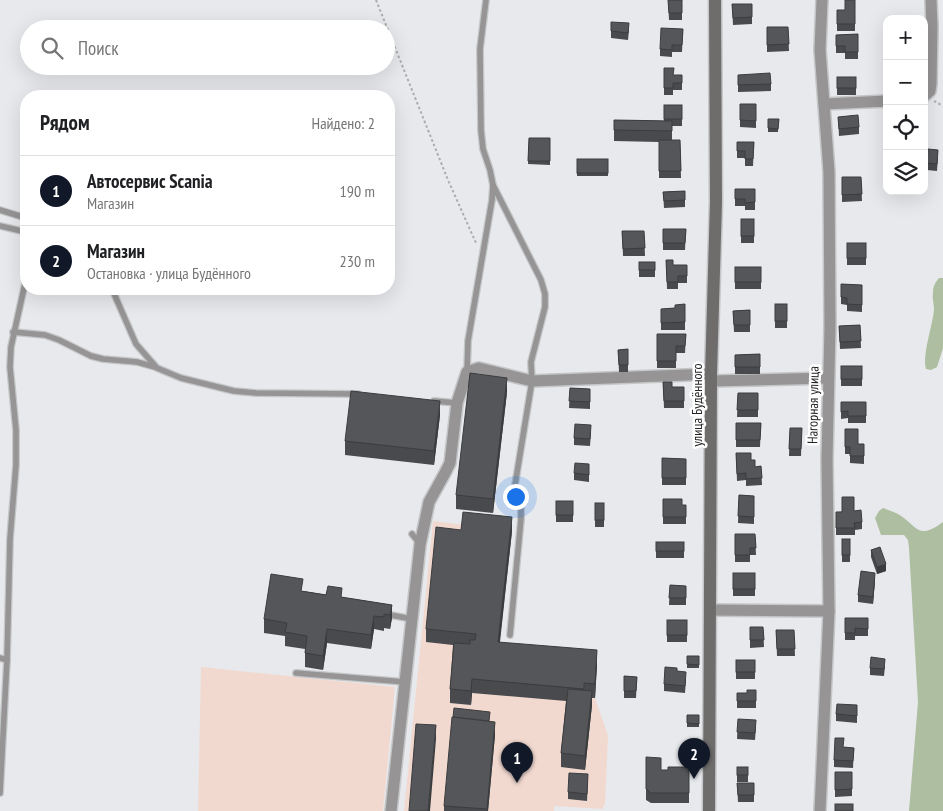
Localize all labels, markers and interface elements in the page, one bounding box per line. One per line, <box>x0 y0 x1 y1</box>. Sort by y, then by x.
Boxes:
map controls <box>883 15 928 195</box>
button: + <box>883 15 928 60</box>
search box <box>20 20 395 75</box>
icon: search <box>38 34 66 62</box>
text: Поиск <box>78 36 119 60</box>
button: − <box>883 60 928 105</box>
button: locate <box>883 105 928 150</box>
text: Рядом <box>40 109 90 136</box>
text: Найдено: 2 <box>312 113 375 133</box>
button: layers <box>883 150 928 195</box>
text: Автосервис Scania <box>87 169 213 193</box>
text: 1 <box>52 181 60 201</box>
text: 190 m <box>340 181 375 201</box>
text: Магазин <box>87 193 134 213</box>
text: Магазин <box>87 239 145 263</box>
text: 2 <box>52 251 60 271</box>
text: 230 m <box>340 251 375 271</box>
text: Остановка · улица Будённого <box>87 263 251 283</box>
street label: улица Будённого <box>688 363 706 447</box>
street label: Нагорная улица <box>803 366 823 444</box>
your location <box>503 484 529 510</box>
pin: 2 <box>678 738 710 779</box>
pin: 1 <box>501 742 533 783</box>

